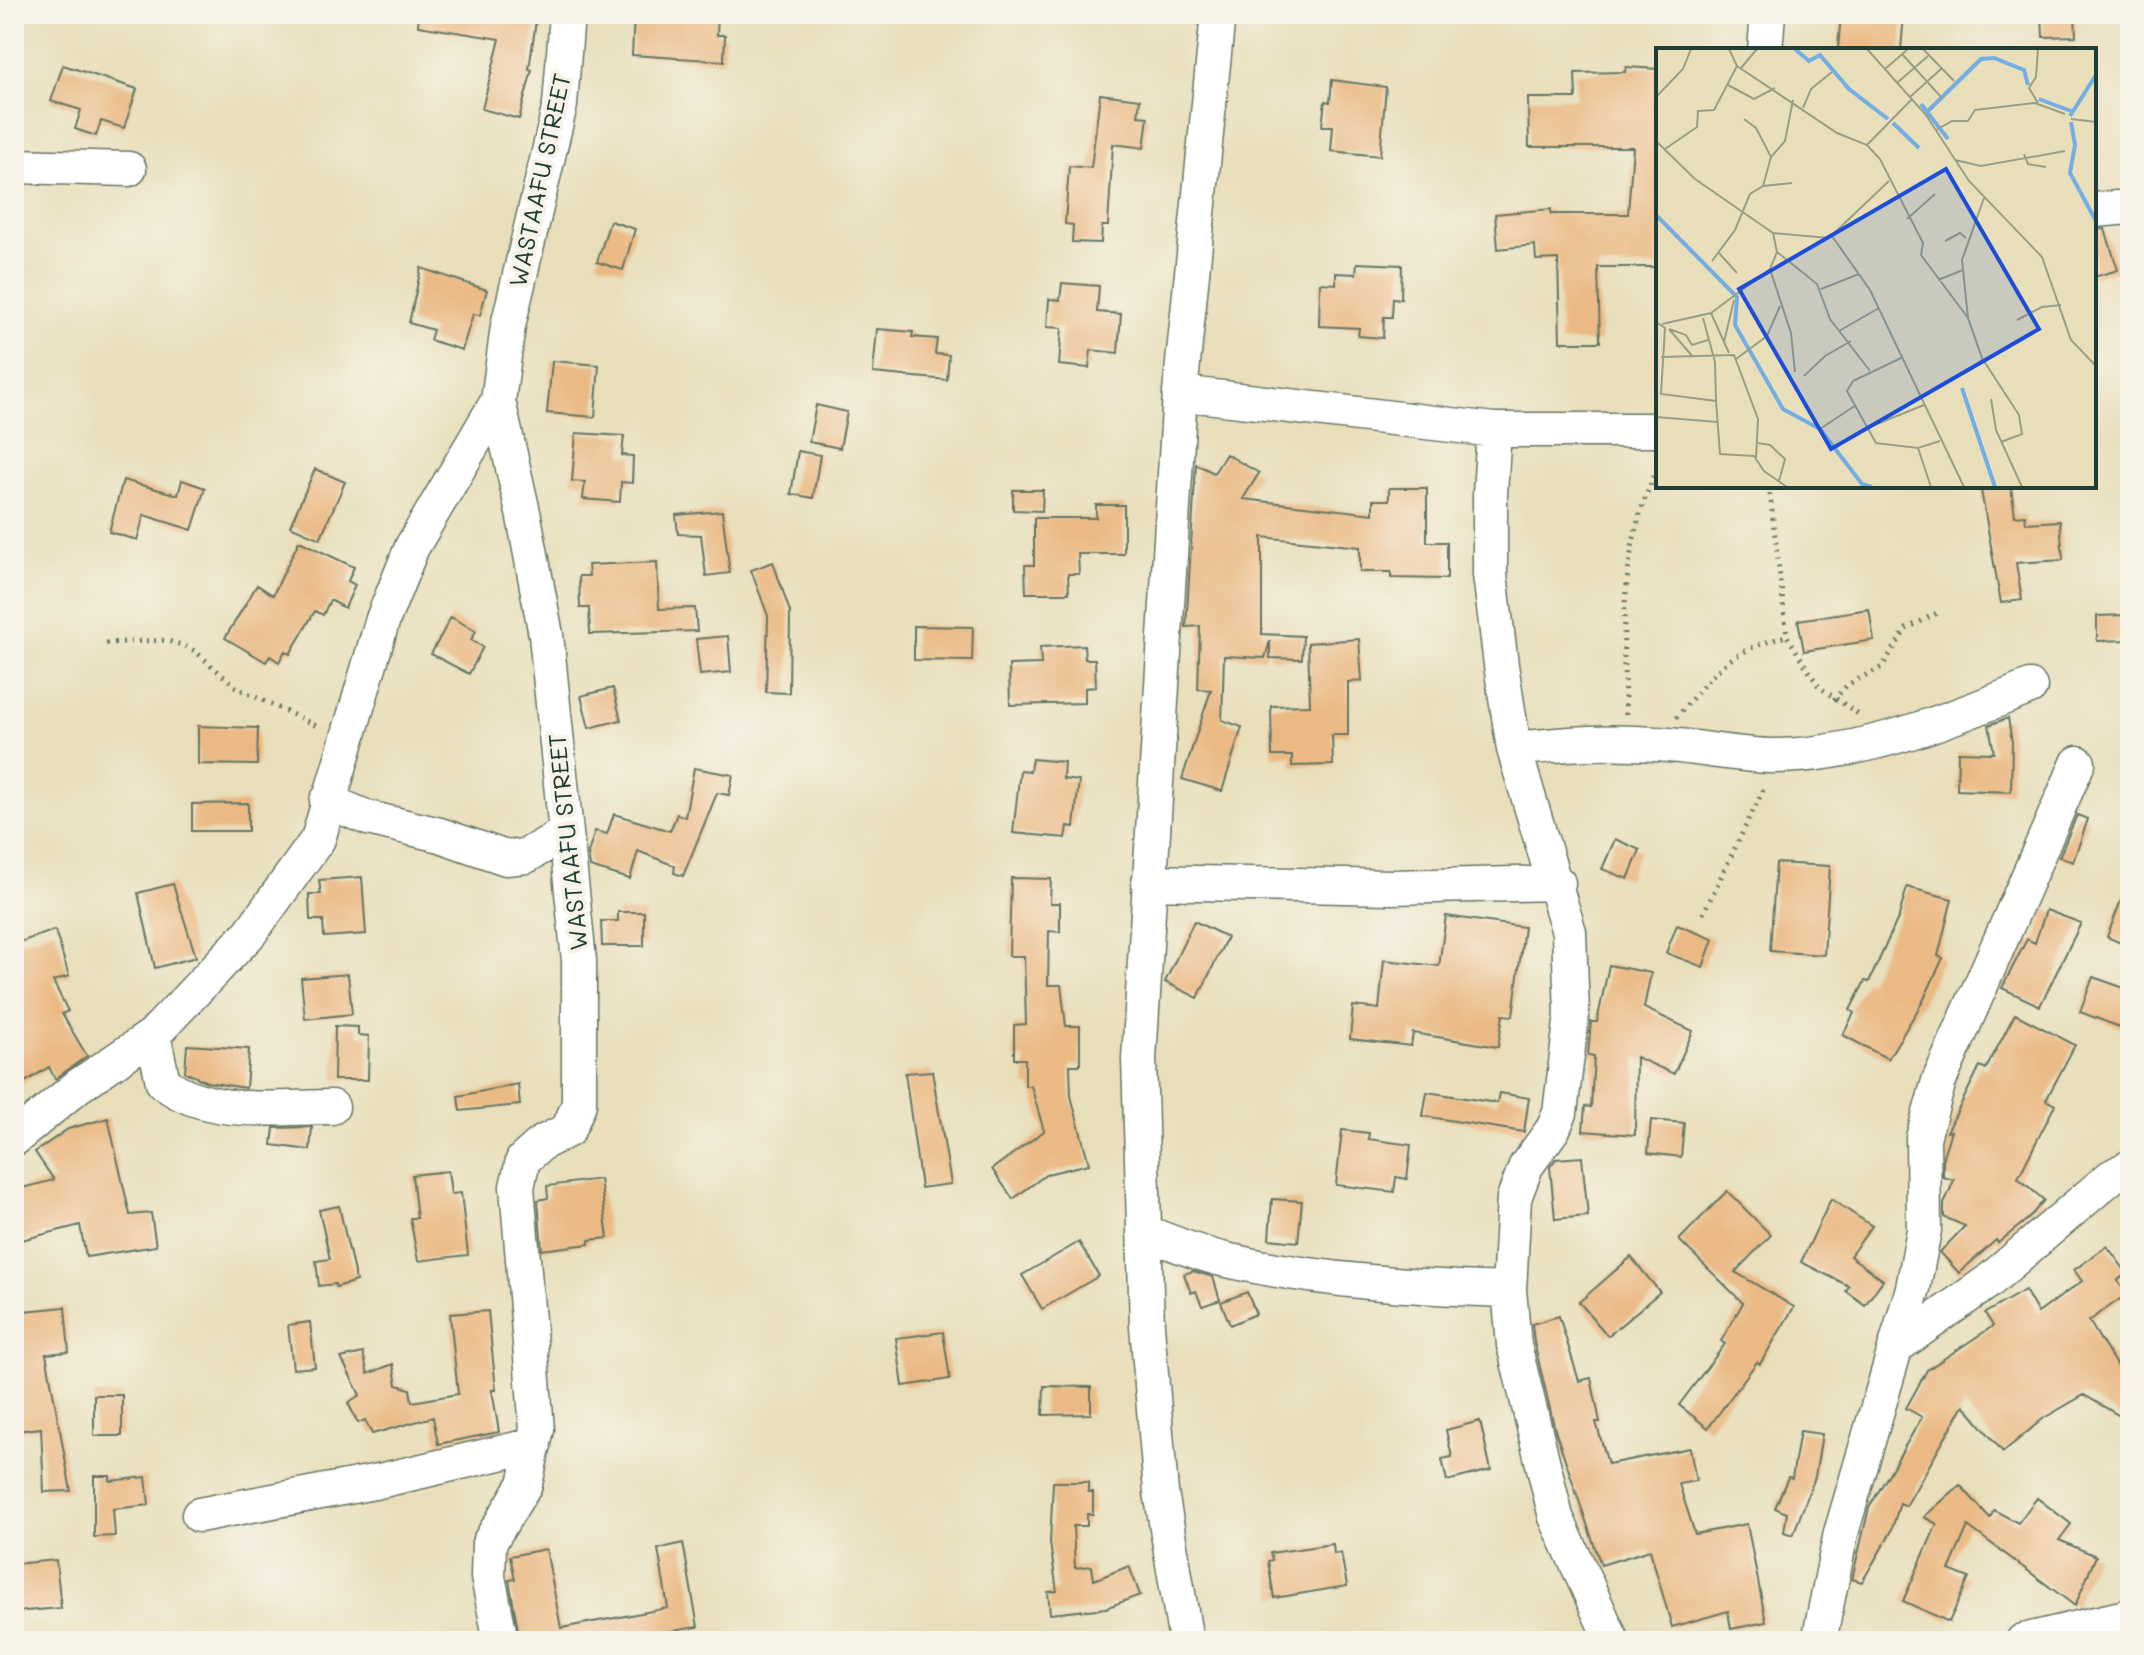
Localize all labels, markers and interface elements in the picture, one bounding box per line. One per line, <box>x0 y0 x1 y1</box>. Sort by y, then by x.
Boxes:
inset map <box>1656 48 2096 488</box>
street label: WASTAAFU STREET <box>501 70 577 290</box>
street label: WASTAAFU STREET <box>540 732 594 952</box>

